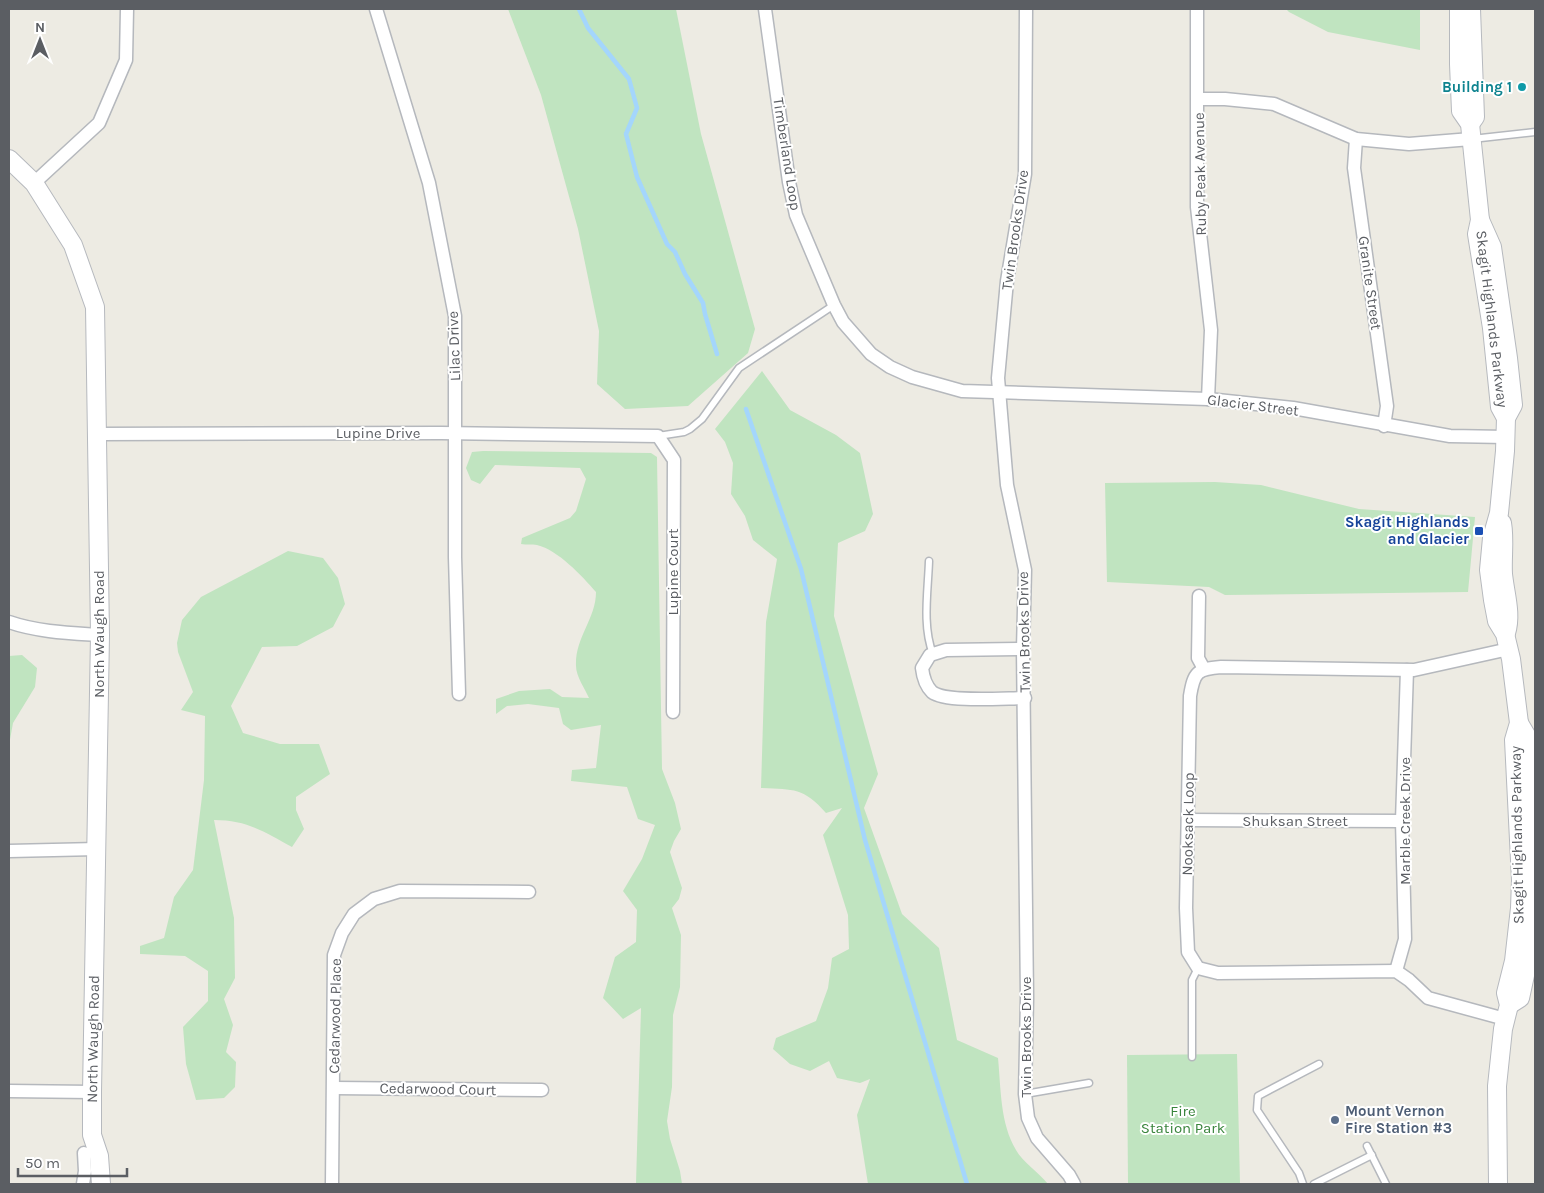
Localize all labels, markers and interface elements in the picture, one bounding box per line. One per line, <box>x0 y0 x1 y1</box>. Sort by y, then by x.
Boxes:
north arrow <box>15 15 65 65</box>
text: N <box>35 19 45 36</box>
place label: Building 1 <box>1442 78 1512 96</box>
marker: Building 1 <box>1516 81 1528 93</box>
street label: Timberland Loop <box>769 96 805 212</box>
street label: Ruby Peak Avenue <box>1190 112 1210 236</box>
street label: Twin Brooks Drive <box>998 169 1032 291</box>
street label: Skagit Highlands Parkway <box>1472 229 1512 409</box>
street label: Granite Street <box>1354 235 1386 332</box>
street label: Lilac Drive <box>444 311 464 381</box>
street label: Glacier Street <box>1206 390 1300 420</box>
street label: Lupine Drive <box>336 424 420 442</box>
place label: Skagit Highlands and Glacier <box>1345 513 1469 548</box>
marker: Skagit Highlands and Glacier <box>1473 525 1485 537</box>
street label: Lupine Court <box>664 528 682 616</box>
street label: North Waugh Road <box>90 570 108 698</box>
street label: Twin Brooks Drive <box>1014 571 1034 693</box>
street label: Skagit Highlands Parkway <box>1506 746 1528 924</box>
street label: Marble Creek Drive <box>1396 757 1414 885</box>
street label: Nooksack Loop <box>1178 772 1198 876</box>
street label: Shuksan Street <box>1242 812 1348 830</box>
street label: Cedarwood Place <box>325 958 345 1074</box>
street label: North Waugh Road <box>83 975 103 1103</box>
street label: Twin Brooks Drive <box>1017 976 1035 1098</box>
street label: Cedarwood Court <box>379 1079 497 1099</box>
park label: Fire Station Park <box>1141 1102 1225 1137</box>
place label: Mount Vernon Fire Station #3 <box>1345 1102 1452 1137</box>
marker: Mount Vernon Fire Station #3 <box>1329 1114 1341 1126</box>
scale bar <box>18 1146 126 1178</box>
text: 50 m <box>25 1154 60 1172</box>

